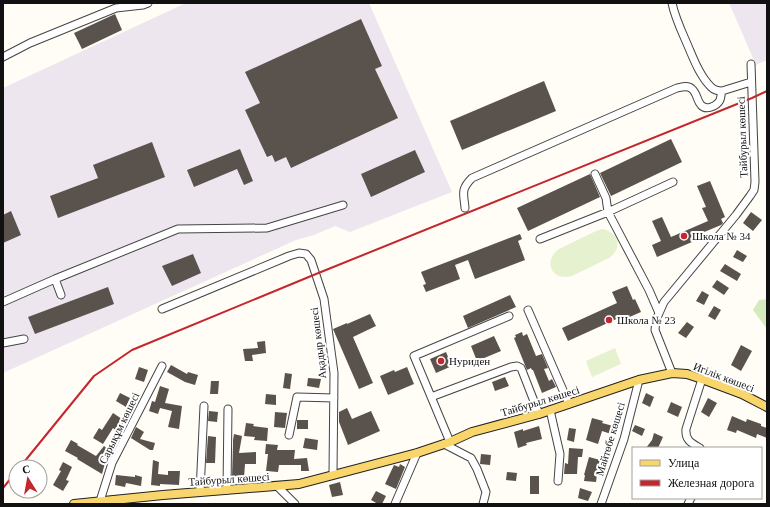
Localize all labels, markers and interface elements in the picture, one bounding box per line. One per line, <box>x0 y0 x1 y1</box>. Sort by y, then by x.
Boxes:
street label: Тайбурыл көшесі <box>735 96 749 178</box>
place label: Школа № 34 <box>692 230 751 242</box>
marker: Школа № 34 <box>679 231 689 241</box>
street label: Ақадыр көшесі <box>308 307 328 379</box>
place label: Школа № 23 <box>617 314 676 326</box>
marker: Школа № 23 <box>604 315 614 325</box>
place label: Нуриден <box>449 355 490 367</box>
marker: Нуриден <box>436 356 446 366</box>
street label: Игілік көшесі <box>692 360 756 394</box>
street label: Тайбурыл көшесі <box>499 383 581 419</box>
street label: Сарықұм көшесі <box>96 390 142 466</box>
street label: Майтөбе көшесі <box>593 401 627 477</box>
legend <box>632 447 762 499</box>
text: Улица <box>668 456 700 470</box>
north arrow <box>8 459 48 499</box>
text: С <box>21 463 31 476</box>
street label: Тайбурыл көшесі <box>188 470 270 488</box>
text: Железная дорога <box>668 476 755 490</box>

